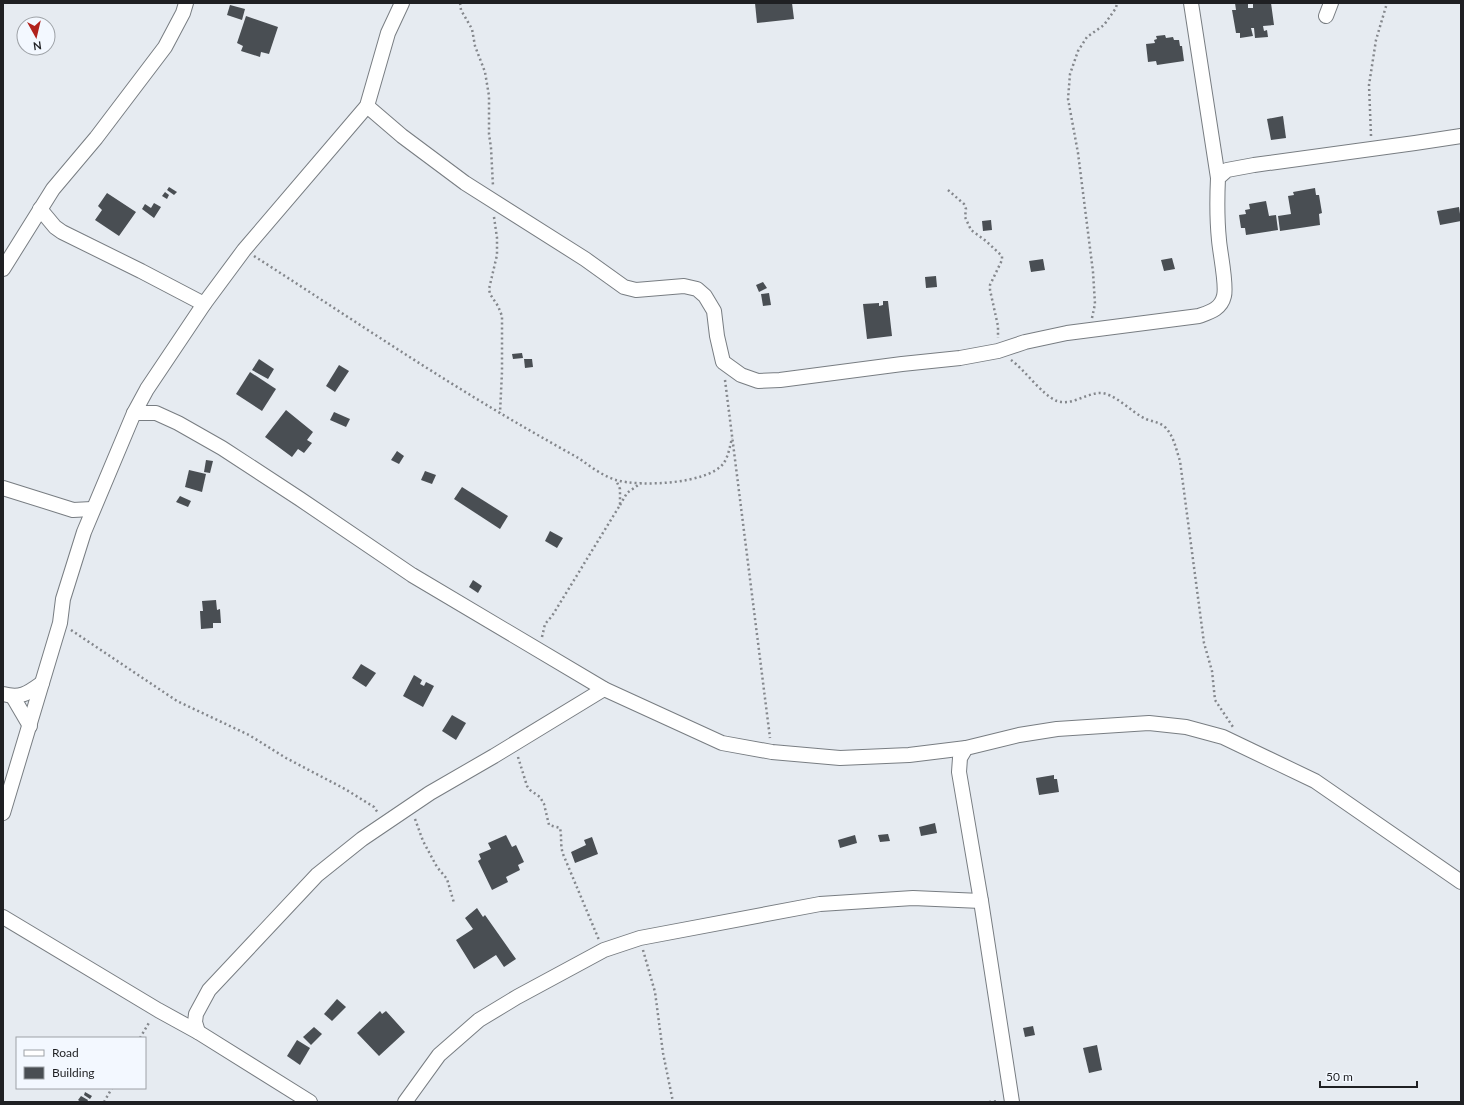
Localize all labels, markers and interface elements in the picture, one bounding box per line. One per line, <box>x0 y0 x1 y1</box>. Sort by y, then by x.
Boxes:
north arrow <box>16 16 56 56</box>
text: N <box>32 39 43 53</box>
legend <box>16 1037 146 1089</box>
text: Road <box>52 1045 79 1060</box>
scale bar <box>1320 1063 1417 1089</box>
text: Building <box>52 1065 95 1080</box>
text: 50 m <box>1326 1069 1353 1084</box>

